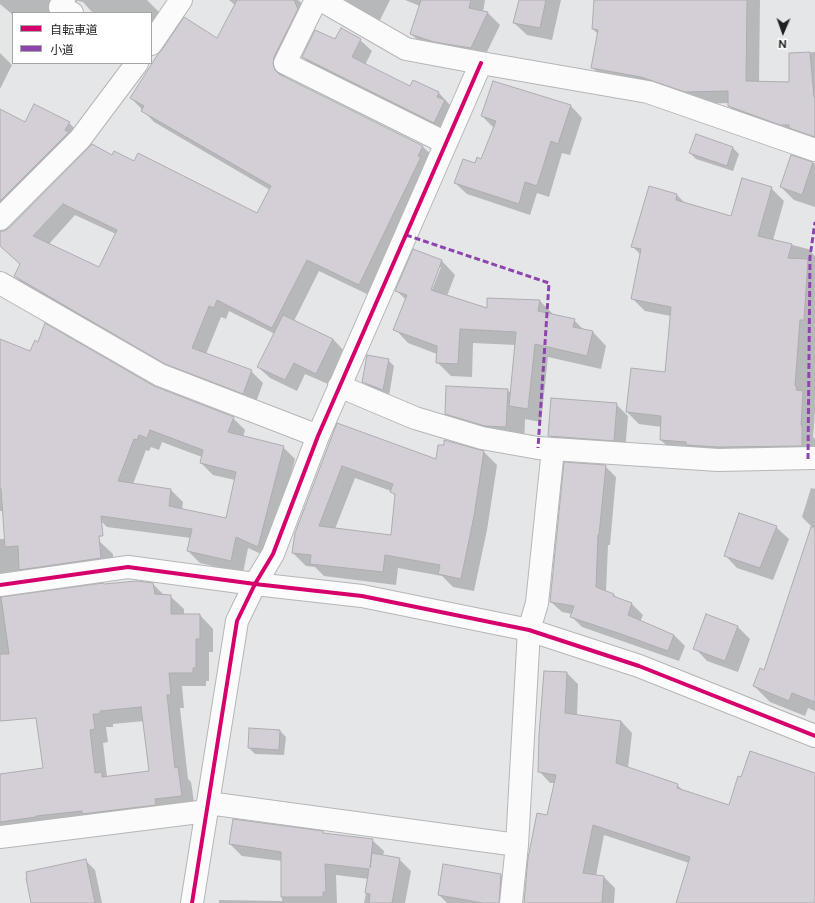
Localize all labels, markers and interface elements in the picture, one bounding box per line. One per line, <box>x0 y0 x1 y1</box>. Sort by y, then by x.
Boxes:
legend <box>12 12 152 64</box>
north arrow <box>763 12 803 52</box>
text: 自転車道 <box>50 23 98 37</box>
text: N <box>778 38 787 50</box>
text: 小道 <box>50 43 74 57</box>

